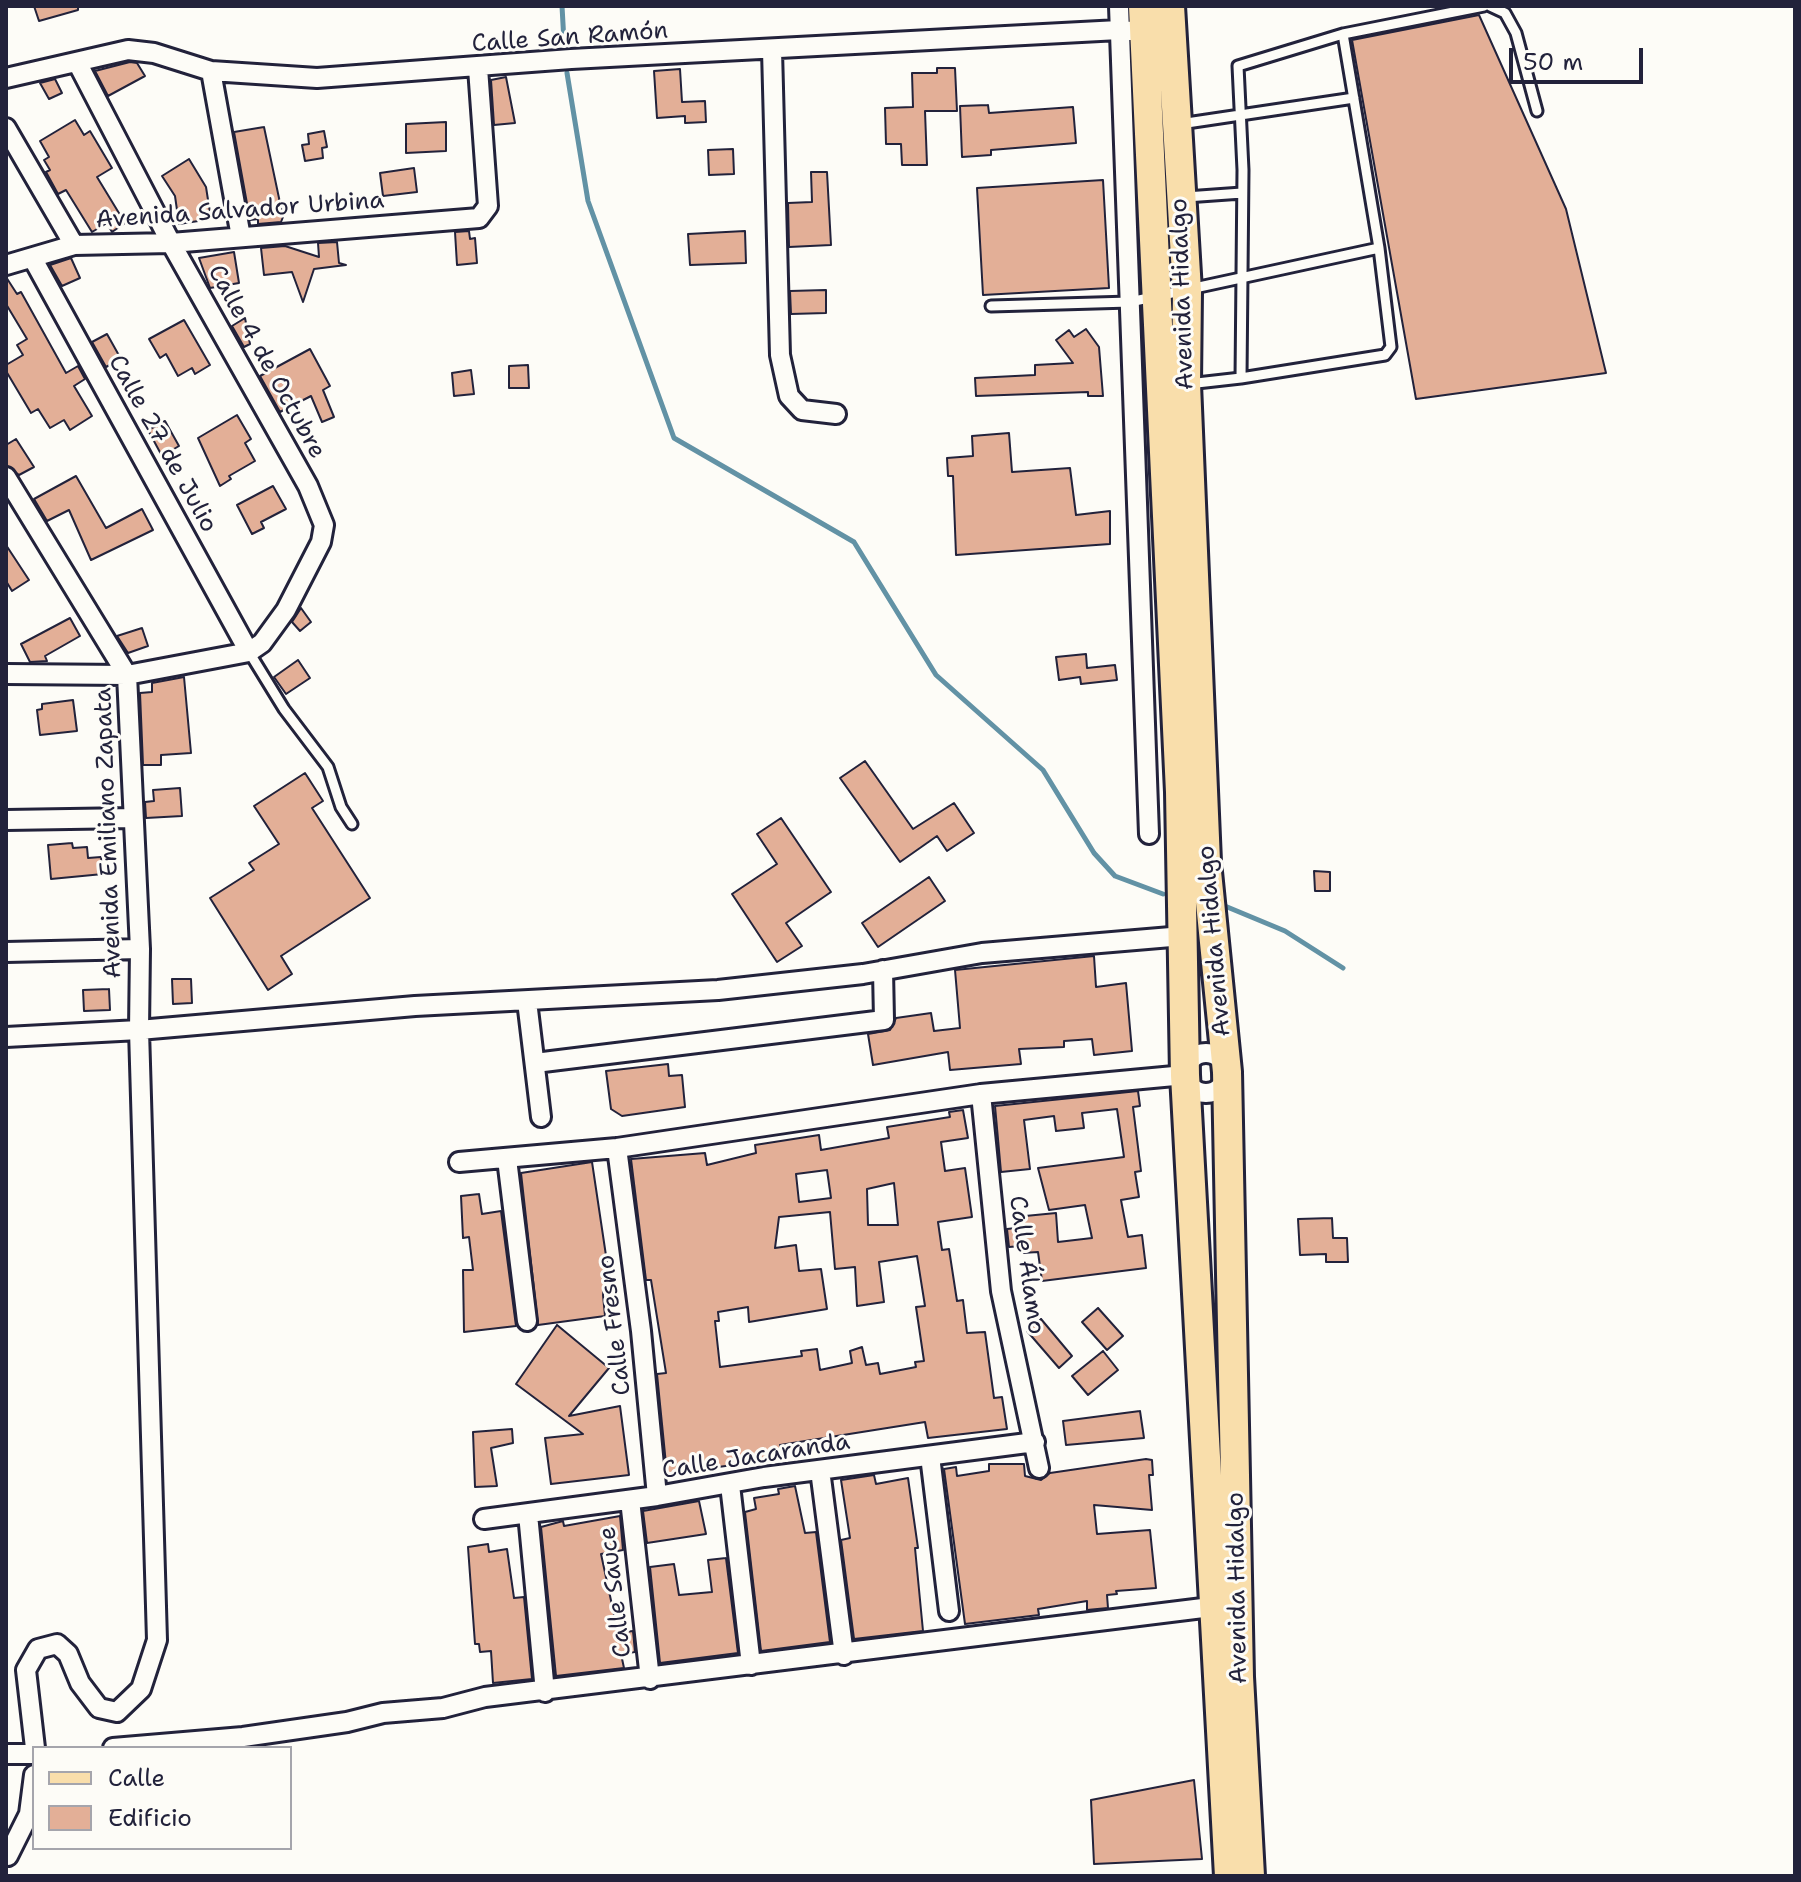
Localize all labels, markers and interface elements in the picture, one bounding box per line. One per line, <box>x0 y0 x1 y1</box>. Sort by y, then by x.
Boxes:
street label: Calle San Ramón <box>471 17 669 59</box>
scale bar <box>1513 32 1647 82</box>
text: 50 m <box>1523 46 1583 78</box>
street label: Avenida Salvador Urbina <box>95 187 385 235</box>
street label: Avenida Hidalgo <box>1165 198 1201 390</box>
street label: Calle 4 de Octubre <box>201 260 331 464</box>
street label: Calle 27 de Julio <box>101 350 223 538</box>
street label: Avenida Emiliano Zapata <box>90 687 128 979</box>
street label: Avenida Hidalgo <box>1192 844 1238 1038</box>
street label: Calle Álamo <box>1002 1194 1050 1336</box>
street label: Calle Fresno <box>592 1253 638 1397</box>
street label: Calle Jacaranda <box>660 1428 852 1486</box>
street label: Avenida Hidalgo <box>1222 1492 1254 1684</box>
street label: Calle Sauce <box>594 1525 638 1659</box>
legend <box>32 1746 292 1850</box>
text: Calle <box>108 1762 165 1794</box>
text: Edificio <box>108 1802 192 1834</box>

